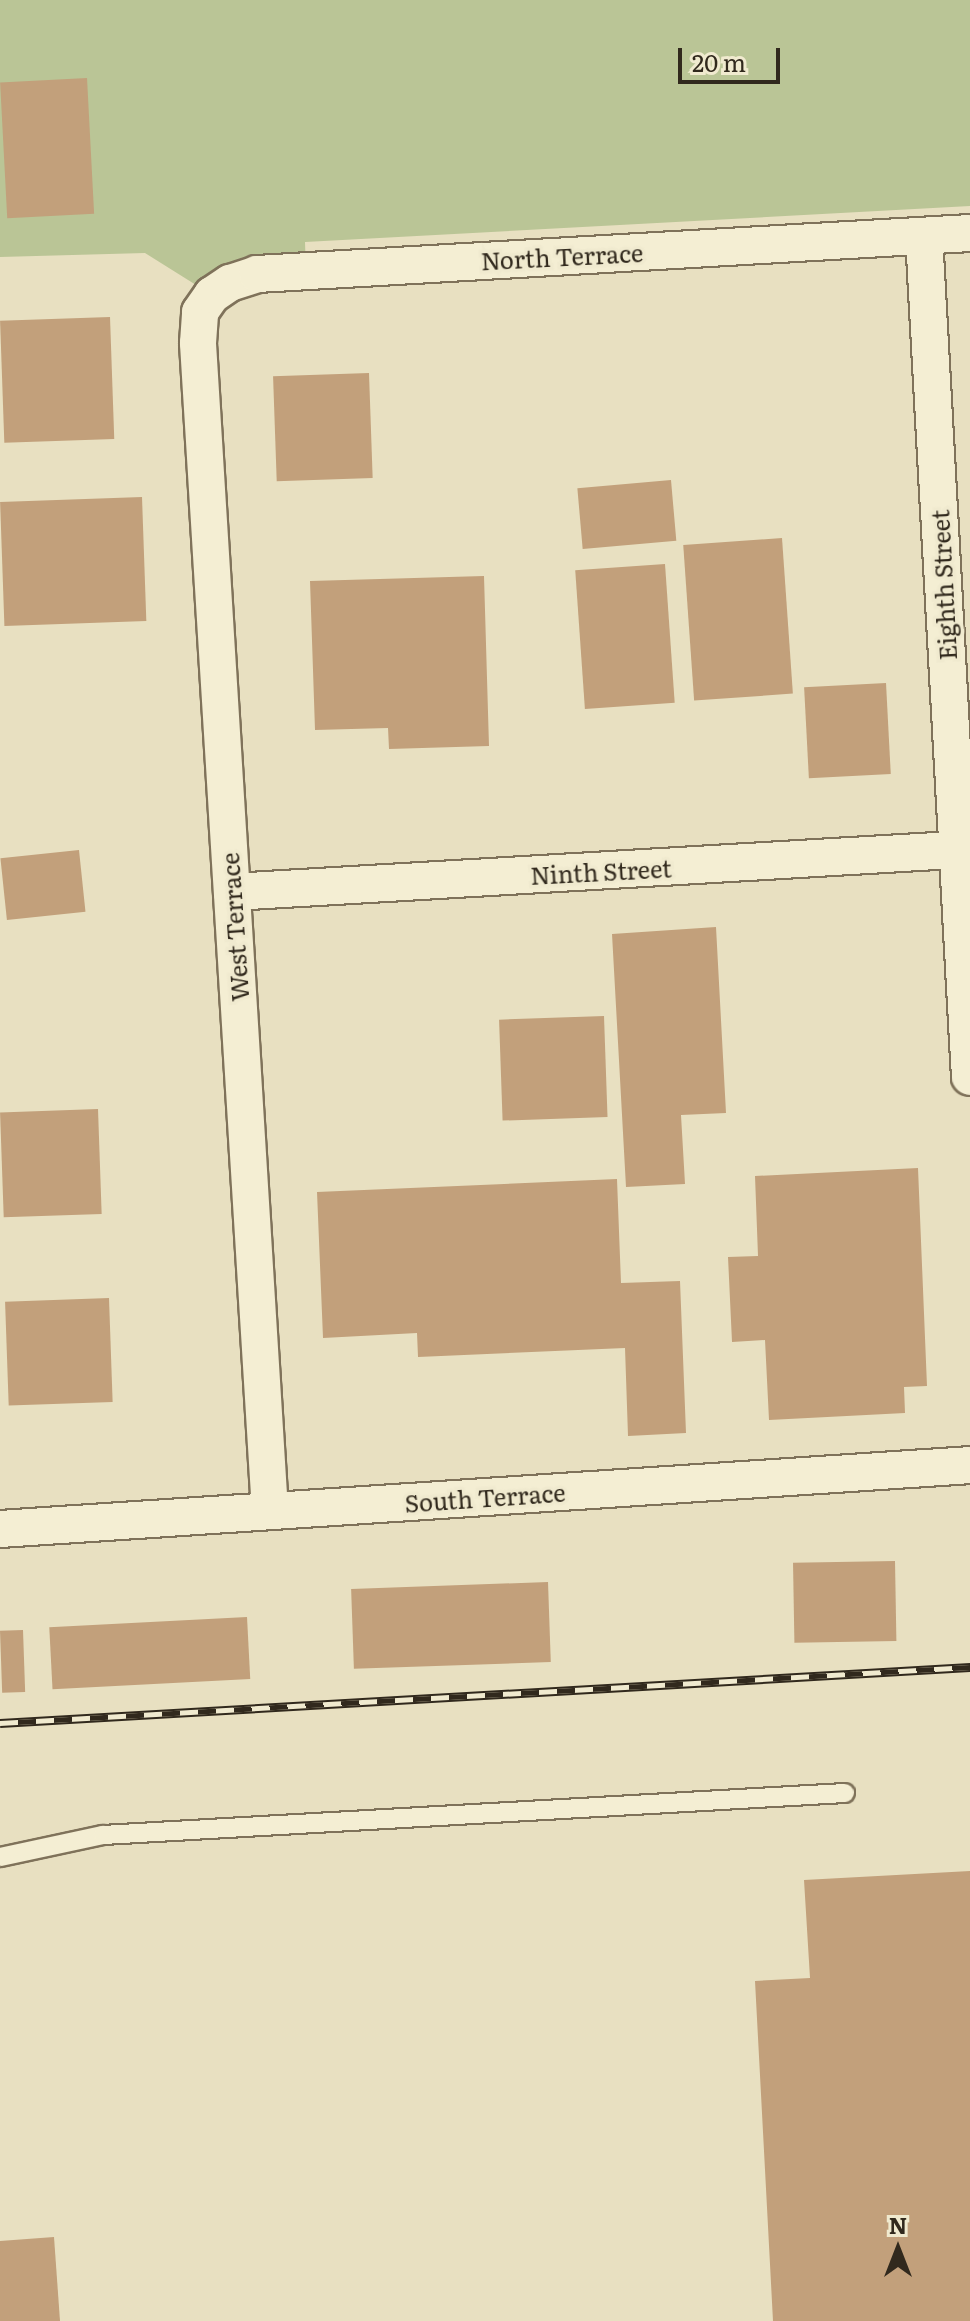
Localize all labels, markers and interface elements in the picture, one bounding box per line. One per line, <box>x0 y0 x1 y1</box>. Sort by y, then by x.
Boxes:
scale bar <box>682 32 784 82</box>
text: 20 m <box>692 44 746 79</box>
street label: North Terrace <box>480 237 644 275</box>
street label: Eighth Street <box>925 509 961 661</box>
street label: West Terrace <box>214 852 254 1002</box>
street label: Ninth Street <box>530 853 672 889</box>
street label: South Terrace <box>404 1477 566 1517</box>
text: N <box>889 2208 907 2241</box>
north arrow <box>858 2209 938 2289</box>

